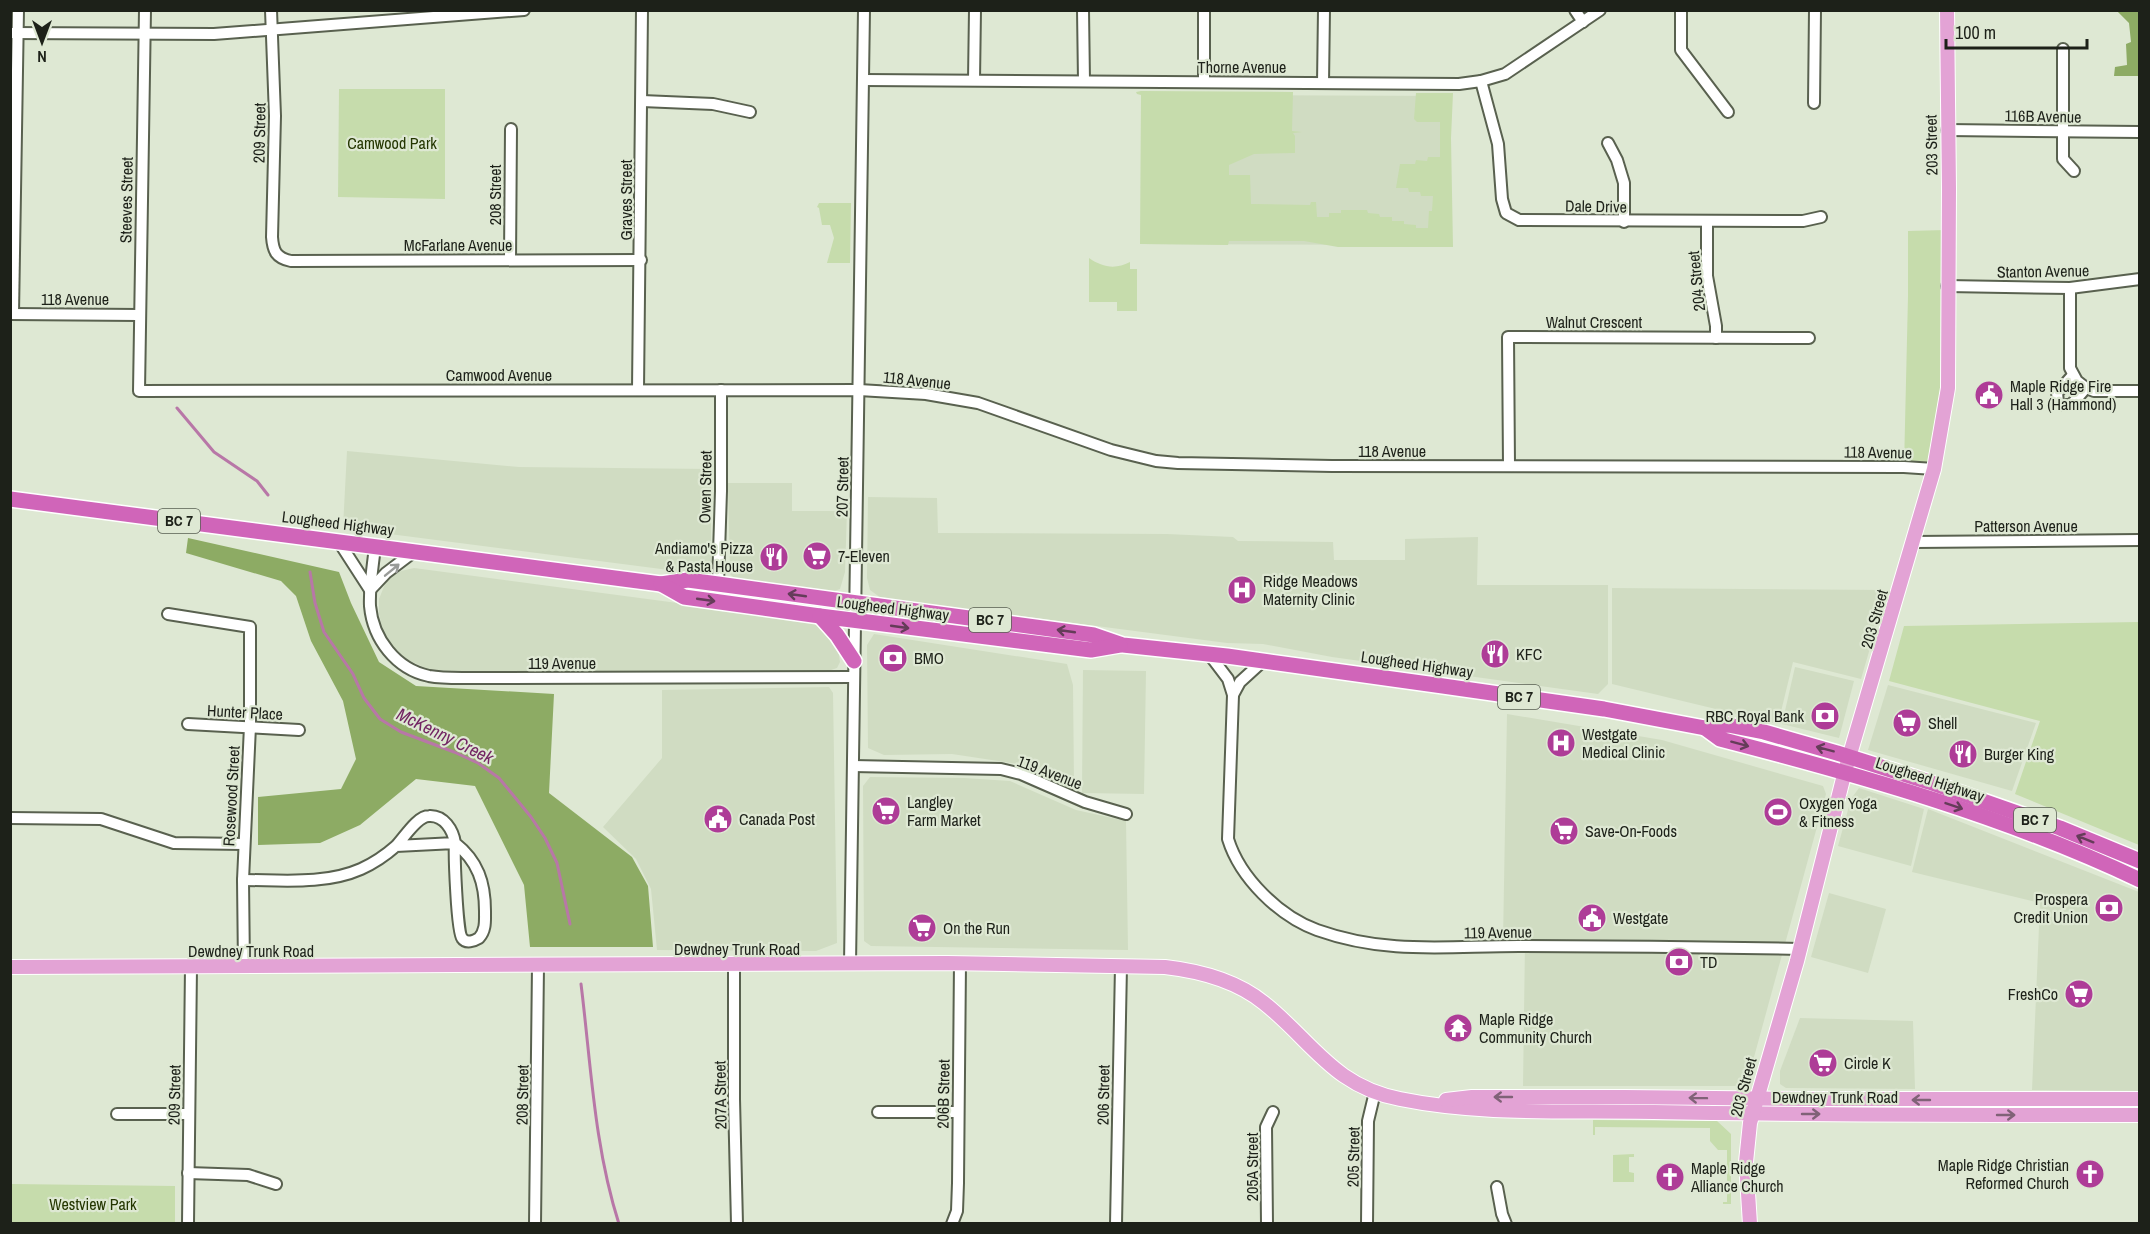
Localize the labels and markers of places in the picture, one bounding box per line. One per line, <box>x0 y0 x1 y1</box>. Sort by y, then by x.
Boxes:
place label: Maple Ridge Fire Hall 3 (Hammond) <box>2010 375 2116 415</box>
public building icon: Maple Ridge Fire Hall 3 (Hammond) <box>1973 379 2005 411</box>
place label: Andiamo's Pizza & Pasta House <box>654 537 754 577</box>
supermarket icon: 7-Eleven <box>801 540 833 572</box>
restaurant icon: Andiamo's Pizza & Pasta House <box>758 541 790 573</box>
place label: 7-Eleven <box>838 545 890 567</box>
place label: Ridge Meadows Maternity Clinic <box>1263 570 1358 610</box>
hospital icon: Ridge Meadows Maternity Clinic <box>1226 574 1258 606</box>
restaurant icon: KFC <box>1479 638 1511 670</box>
bank icon: BMO <box>877 642 909 674</box>
place label: KFC <box>1516 643 1542 665</box>
place label: BMO <box>914 647 944 669</box>
bank icon: RBC Royal Bank <box>1809 700 1841 732</box>
place label: RBC Royal Bank <box>1706 705 1804 727</box>
supermarket icon: Shell <box>1891 707 1923 739</box>
place label: Shell <box>1928 712 1957 734</box>
place label: Westgate Medical Clinic <box>1582 723 1666 763</box>
hospital icon: Westgate Medical Clinic <box>1545 727 1577 759</box>
restaurant icon: Burger King <box>1947 738 1979 770</box>
place label: Burger King <box>1984 743 2055 765</box>
place label: Langley Farm Market <box>907 791 981 831</box>
place label: Oxygen Yoga & Fitness <box>1799 792 1878 832</box>
supermarket icon: Langley Farm Market <box>870 795 902 827</box>
sports icon: Oxygen Yoga & Fitness <box>1762 796 1794 828</box>
public building icon: Canada Post <box>702 803 734 835</box>
place label: Canada Post <box>739 808 815 830</box>
supermarket icon: Save-On-Foods <box>1548 815 1580 847</box>
place label: Save-On-Foods <box>1585 820 1677 842</box>
place label: Prospera Credit Union <box>2014 888 2089 928</box>
bank icon: Prospera Credit Union <box>2093 892 2125 924</box>
public building icon: Westgate <box>1576 902 1608 934</box>
place label: Westgate <box>1613 907 1668 929</box>
supermarket icon: On the Run <box>906 912 938 944</box>
place label: On the Run <box>943 917 1010 939</box>
bank icon: TD <box>1663 946 1695 978</box>
place label: TD <box>1700 951 1718 973</box>
supermarket icon: FreshCo <box>2063 978 2095 1010</box>
place label: FreshCo <box>2008 983 2058 1005</box>
place label: Maple Ridge Community Church <box>1479 1008 1592 1048</box>
temple icon: Maple Ridge Community Church <box>1442 1012 1474 1044</box>
supermarket icon: Circle K <box>1807 1047 1839 1079</box>
place label: Circle K <box>1844 1052 1891 1074</box>
place label: Maple Ridge Christian Reformed Church <box>1938 1154 2069 1194</box>
place label: Maple Ridge Alliance Church <box>1690 1157 1784 1197</box>
church icon: Maple Ridge Christian Reformed Church <box>2074 1158 2106 1190</box>
church icon: Maple Ridge Alliance Church <box>1654 1161 1686 1193</box>

